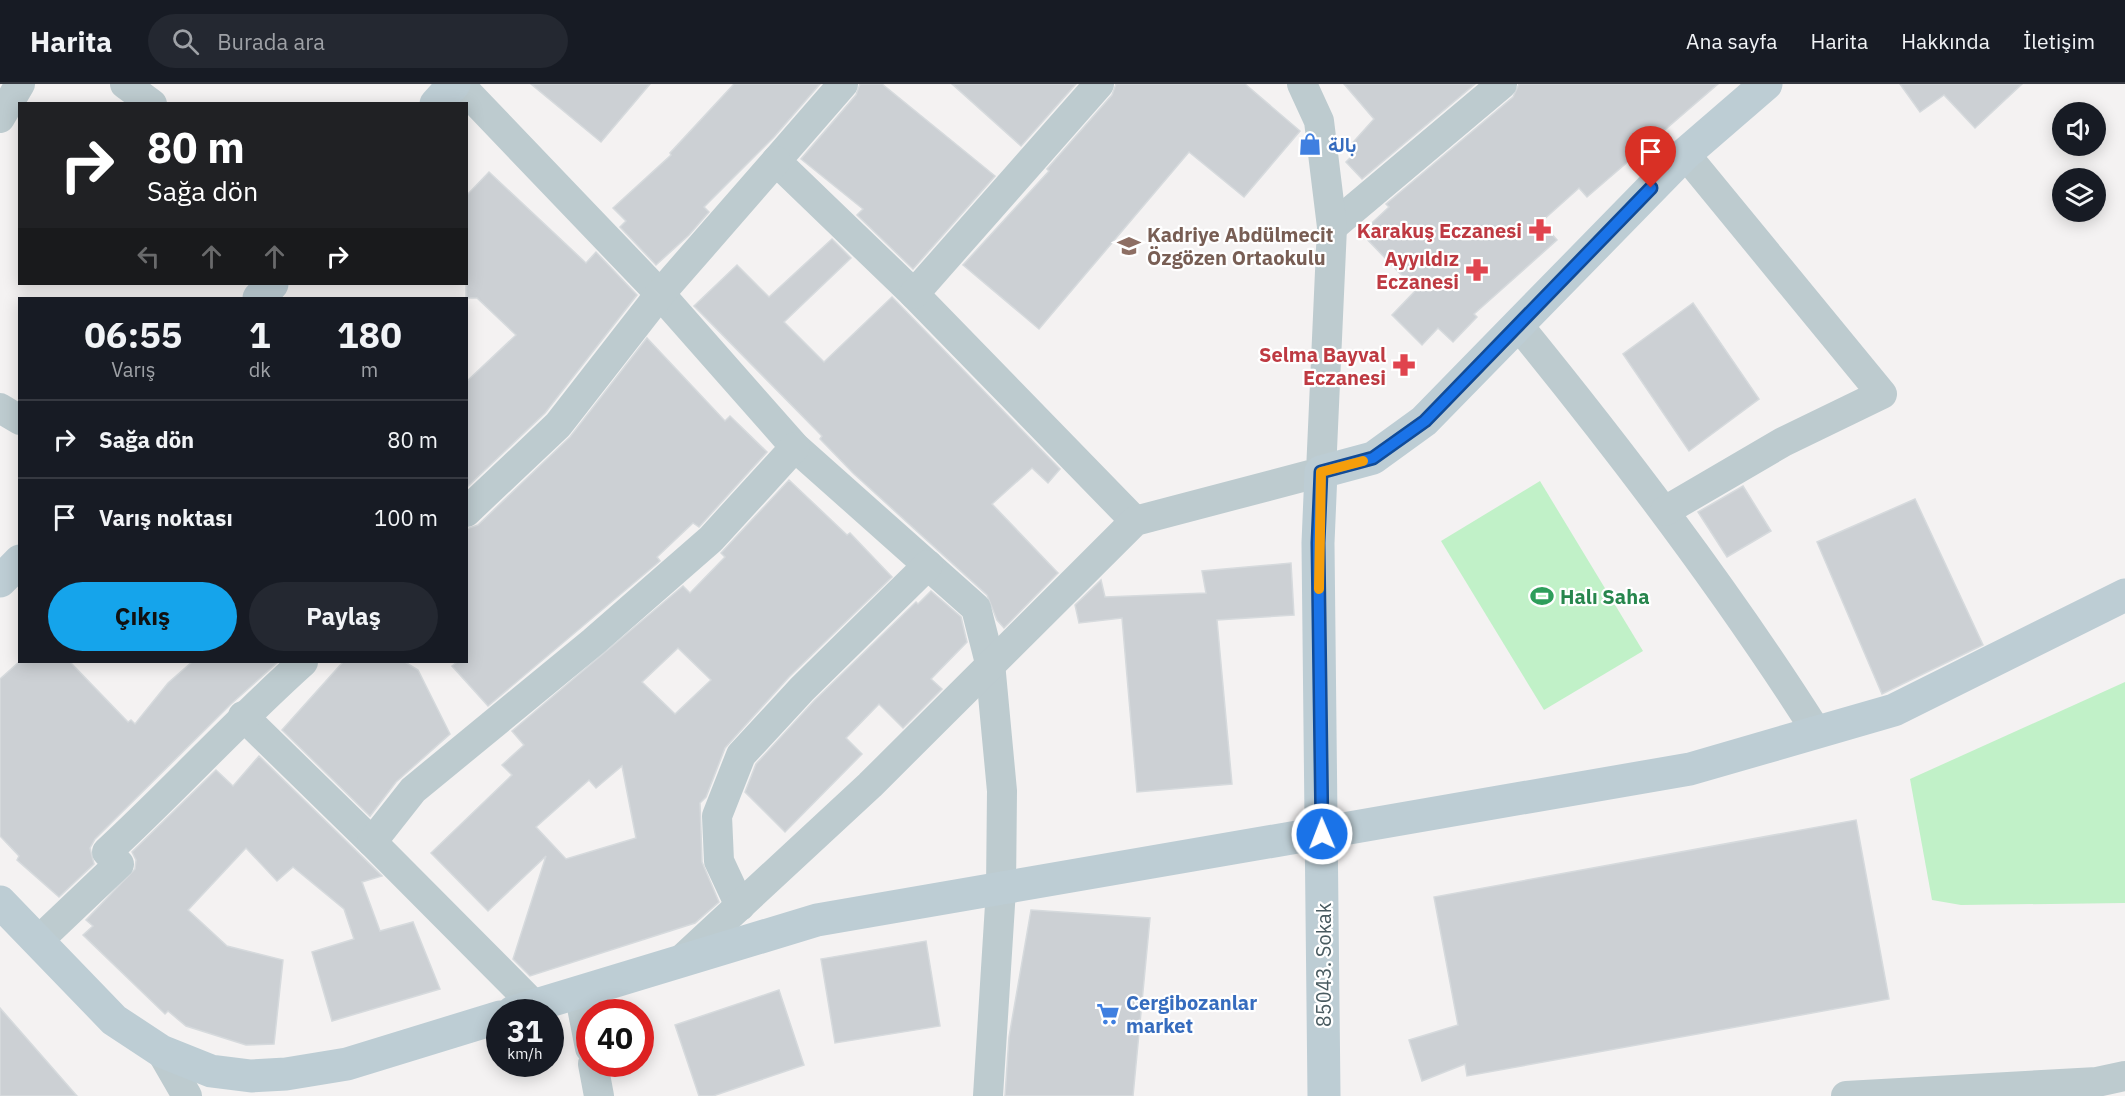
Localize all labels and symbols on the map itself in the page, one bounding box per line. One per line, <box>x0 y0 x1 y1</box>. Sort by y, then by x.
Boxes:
pin <box>1625 126 1676 188</box>
shop icon: بالة <box>1297 131 1323 157</box>
place label: بالة <box>1328 131 1356 158</box>
place label: Karakuş Eczanesi <box>1357 217 1522 244</box>
pharmacy icon: Karakuş Eczanesi <box>1527 217 1553 243</box>
place label: Kadriye Abdülmecit Özgözen Ortaokulu <box>1147 221 1333 271</box>
school or university icon: Kadriye Abdülmecit Özgözen Ortaokulu <box>1116 233 1142 259</box>
place label: Ayyıldız Eczanesi <box>1376 245 1459 295</box>
pharmacy icon: Ayyıldız Eczanesi <box>1464 257 1490 283</box>
place label: Selma Bayval Eczanesi <box>1259 341 1386 391</box>
pharmacy icon: Selma Bayval Eczanesi <box>1391 352 1417 378</box>
sports icon: Halı Saha <box>1529 583 1555 609</box>
place label: Halı Saha <box>1560 583 1650 610</box>
position arrow <box>1290 802 1354 866</box>
street label: 85043. Sokak <box>1310 902 1337 1027</box>
place label: Cergibozanlar market <box>1126 989 1257 1039</box>
speed limit sign: 40 <box>576 999 654 1077</box>
supermarket icon: Cergibozanlar market <box>1095 1001 1121 1027</box>

